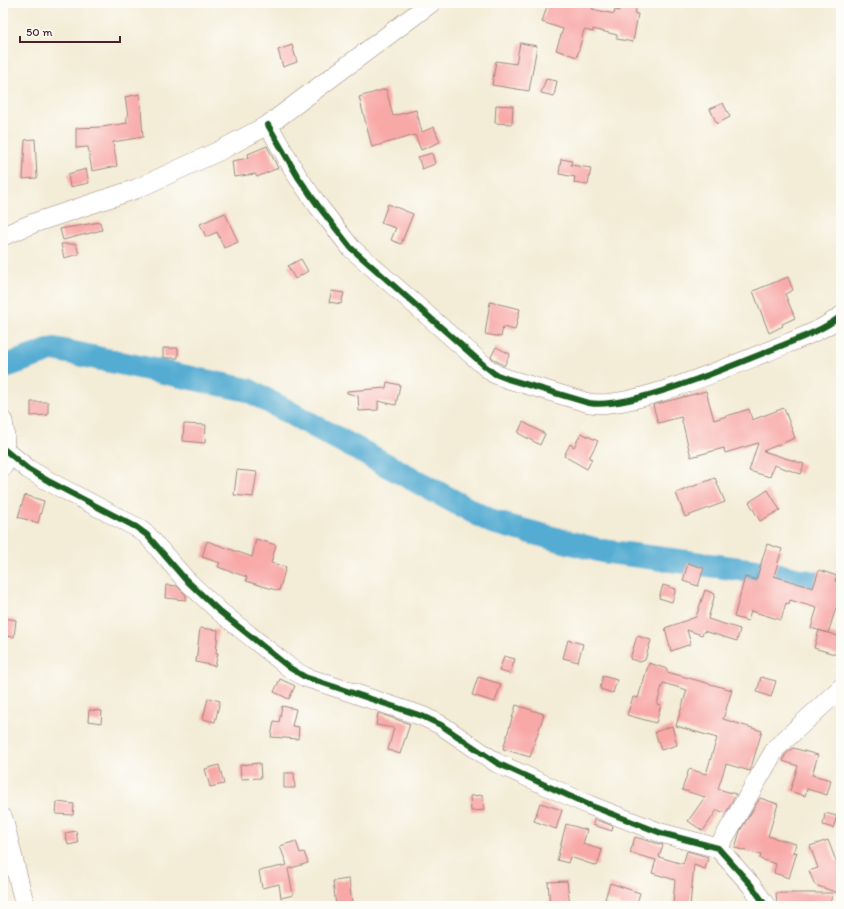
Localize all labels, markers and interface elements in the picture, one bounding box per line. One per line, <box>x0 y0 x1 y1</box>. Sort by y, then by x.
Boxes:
scale bar <box>20 18 120 44</box>
text: 50 m <box>26 25 52 39</box>

